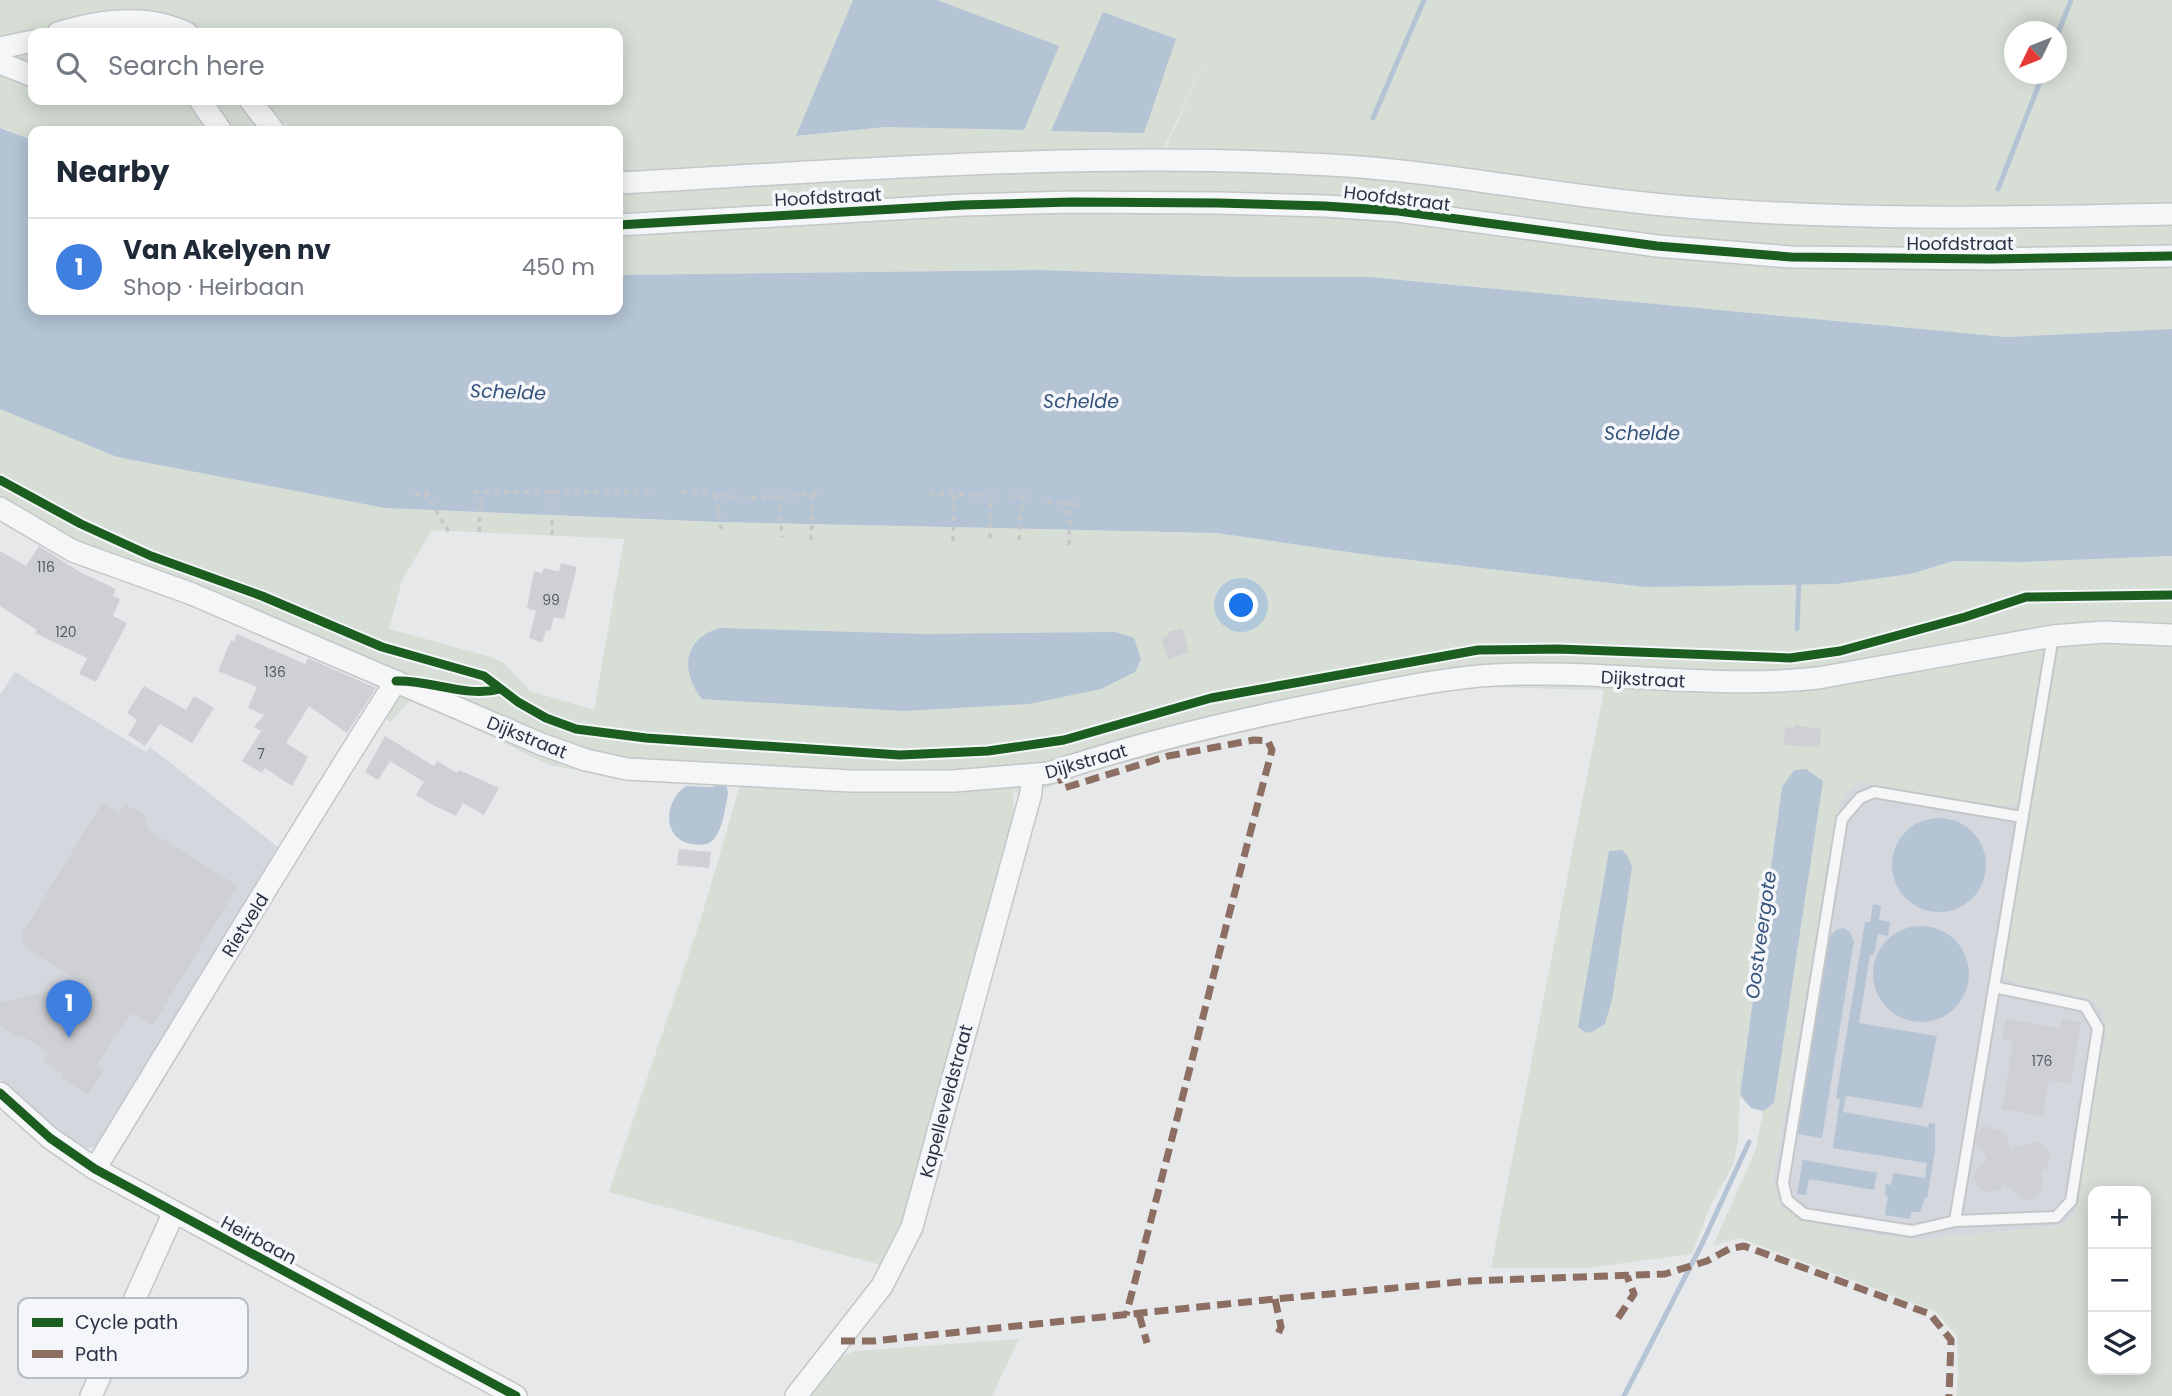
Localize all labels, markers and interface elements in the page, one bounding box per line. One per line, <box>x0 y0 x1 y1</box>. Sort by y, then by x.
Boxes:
north arrow <box>2004 21 2067 84</box>
search box <box>28 28 623 105</box>
icon: search <box>52 48 90 86</box>
text: Search here <box>108 48 265 84</box>
text: Nearby <box>56 150 170 193</box>
street label: Hoofdstraat <box>1342 179 1452 217</box>
street label: Hoofdstraat <box>774 182 882 212</box>
street label: Hoofdstraat <box>1906 231 2014 256</box>
text: Van Akelyen nv <box>123 232 331 268</box>
text: 1 <box>75 251 83 283</box>
text: 450 m <box>522 251 595 283</box>
text: Shop · Heirbaan <box>123 271 304 303</box>
water label: Schelde <box>470 377 547 407</box>
water label: Schelde <box>1043 388 1119 415</box>
water label: Schelde <box>1604 420 1680 447</box>
house number: 116 <box>37 557 55 577</box>
your location <box>1224 588 1258 622</box>
house number: 99 <box>542 590 560 610</box>
house number: 120 <box>55 622 77 642</box>
house number: 136 <box>264 662 286 682</box>
street label: Dijkstraat <box>1600 664 1686 694</box>
street label: Dijkstraat <box>483 710 571 764</box>
street label: Dijkstraat <box>1042 737 1130 785</box>
house number: 7 <box>257 744 265 764</box>
water label: Oostveergote <box>1739 869 1783 1001</box>
street label: Rietveld <box>216 888 274 962</box>
pin: 1 <box>46 980 92 1038</box>
street label: Kapelleveldstraat <box>914 1022 978 1180</box>
house number: 176 <box>2031 1051 2053 1071</box>
map controls <box>2088 1186 2151 1375</box>
button: + <box>2088 1186 2151 1249</box>
street label: Heirbaan <box>217 1210 301 1270</box>
button: − <box>2088 1249 2151 1312</box>
legend <box>18 1298 248 1378</box>
text: Cycle path <box>75 1309 178 1336</box>
button: layers <box>2088 1312 2151 1375</box>
text: Path <box>75 1341 118 1368</box>

